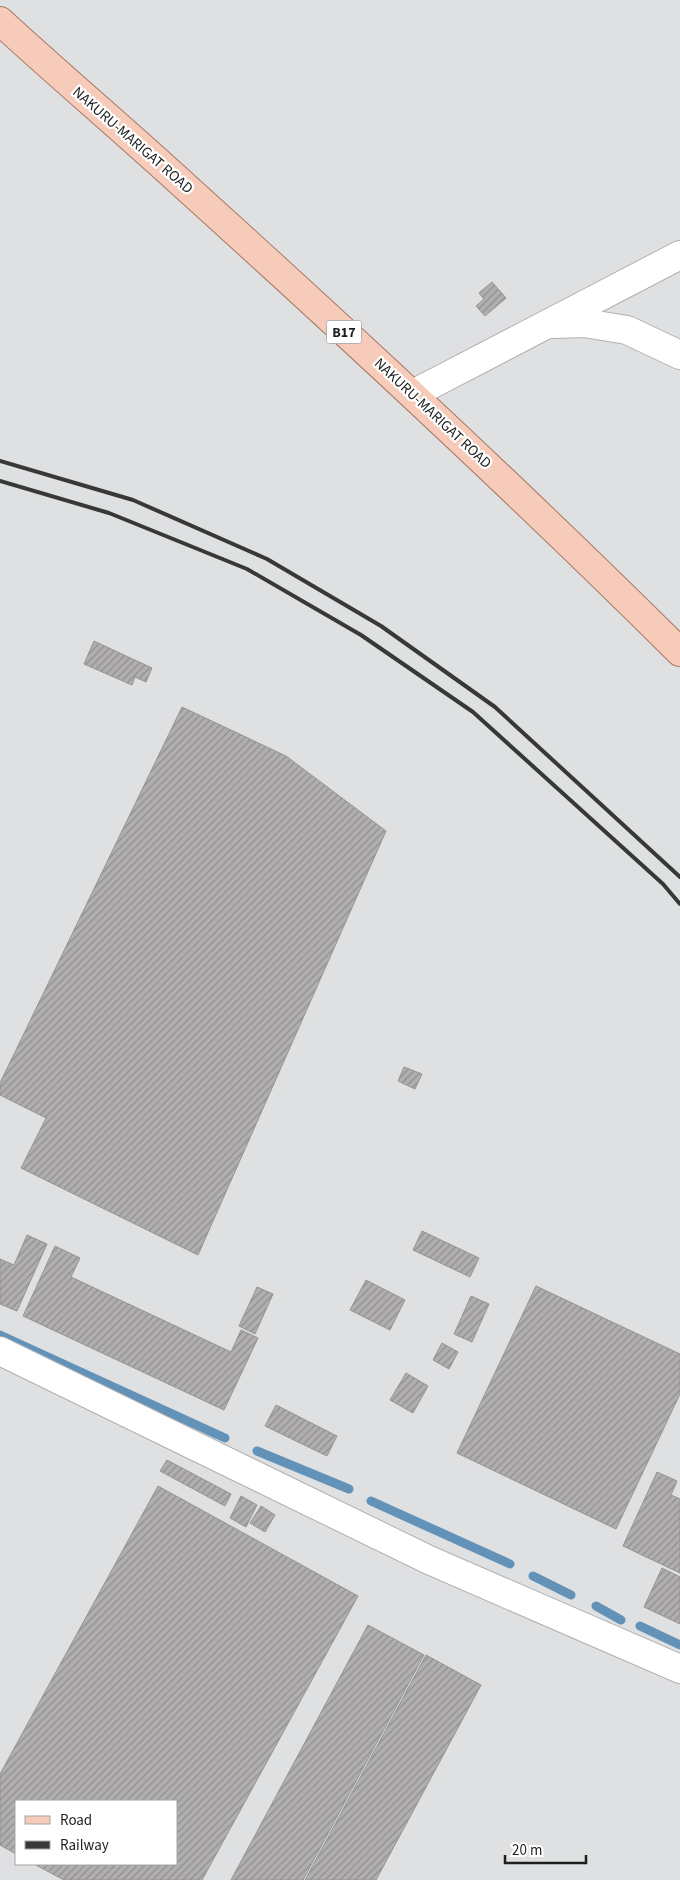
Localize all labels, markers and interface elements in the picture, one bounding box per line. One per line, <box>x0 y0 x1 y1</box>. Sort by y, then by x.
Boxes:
street label: NAKURU-MARIGAT ROAD <box>68 82 198 199</box>
road number: B17 <box>326 321 362 344</box>
street label: NAKURU-MARIGAT ROAD <box>369 353 496 473</box>
legend <box>15 1800 178 1865</box>
text: Road <box>60 1810 92 1831</box>
scale bar <box>505 1832 586 1864</box>
text: Railway <box>60 1835 109 1856</box>
text: 20 m <box>512 1840 542 1861</box>

